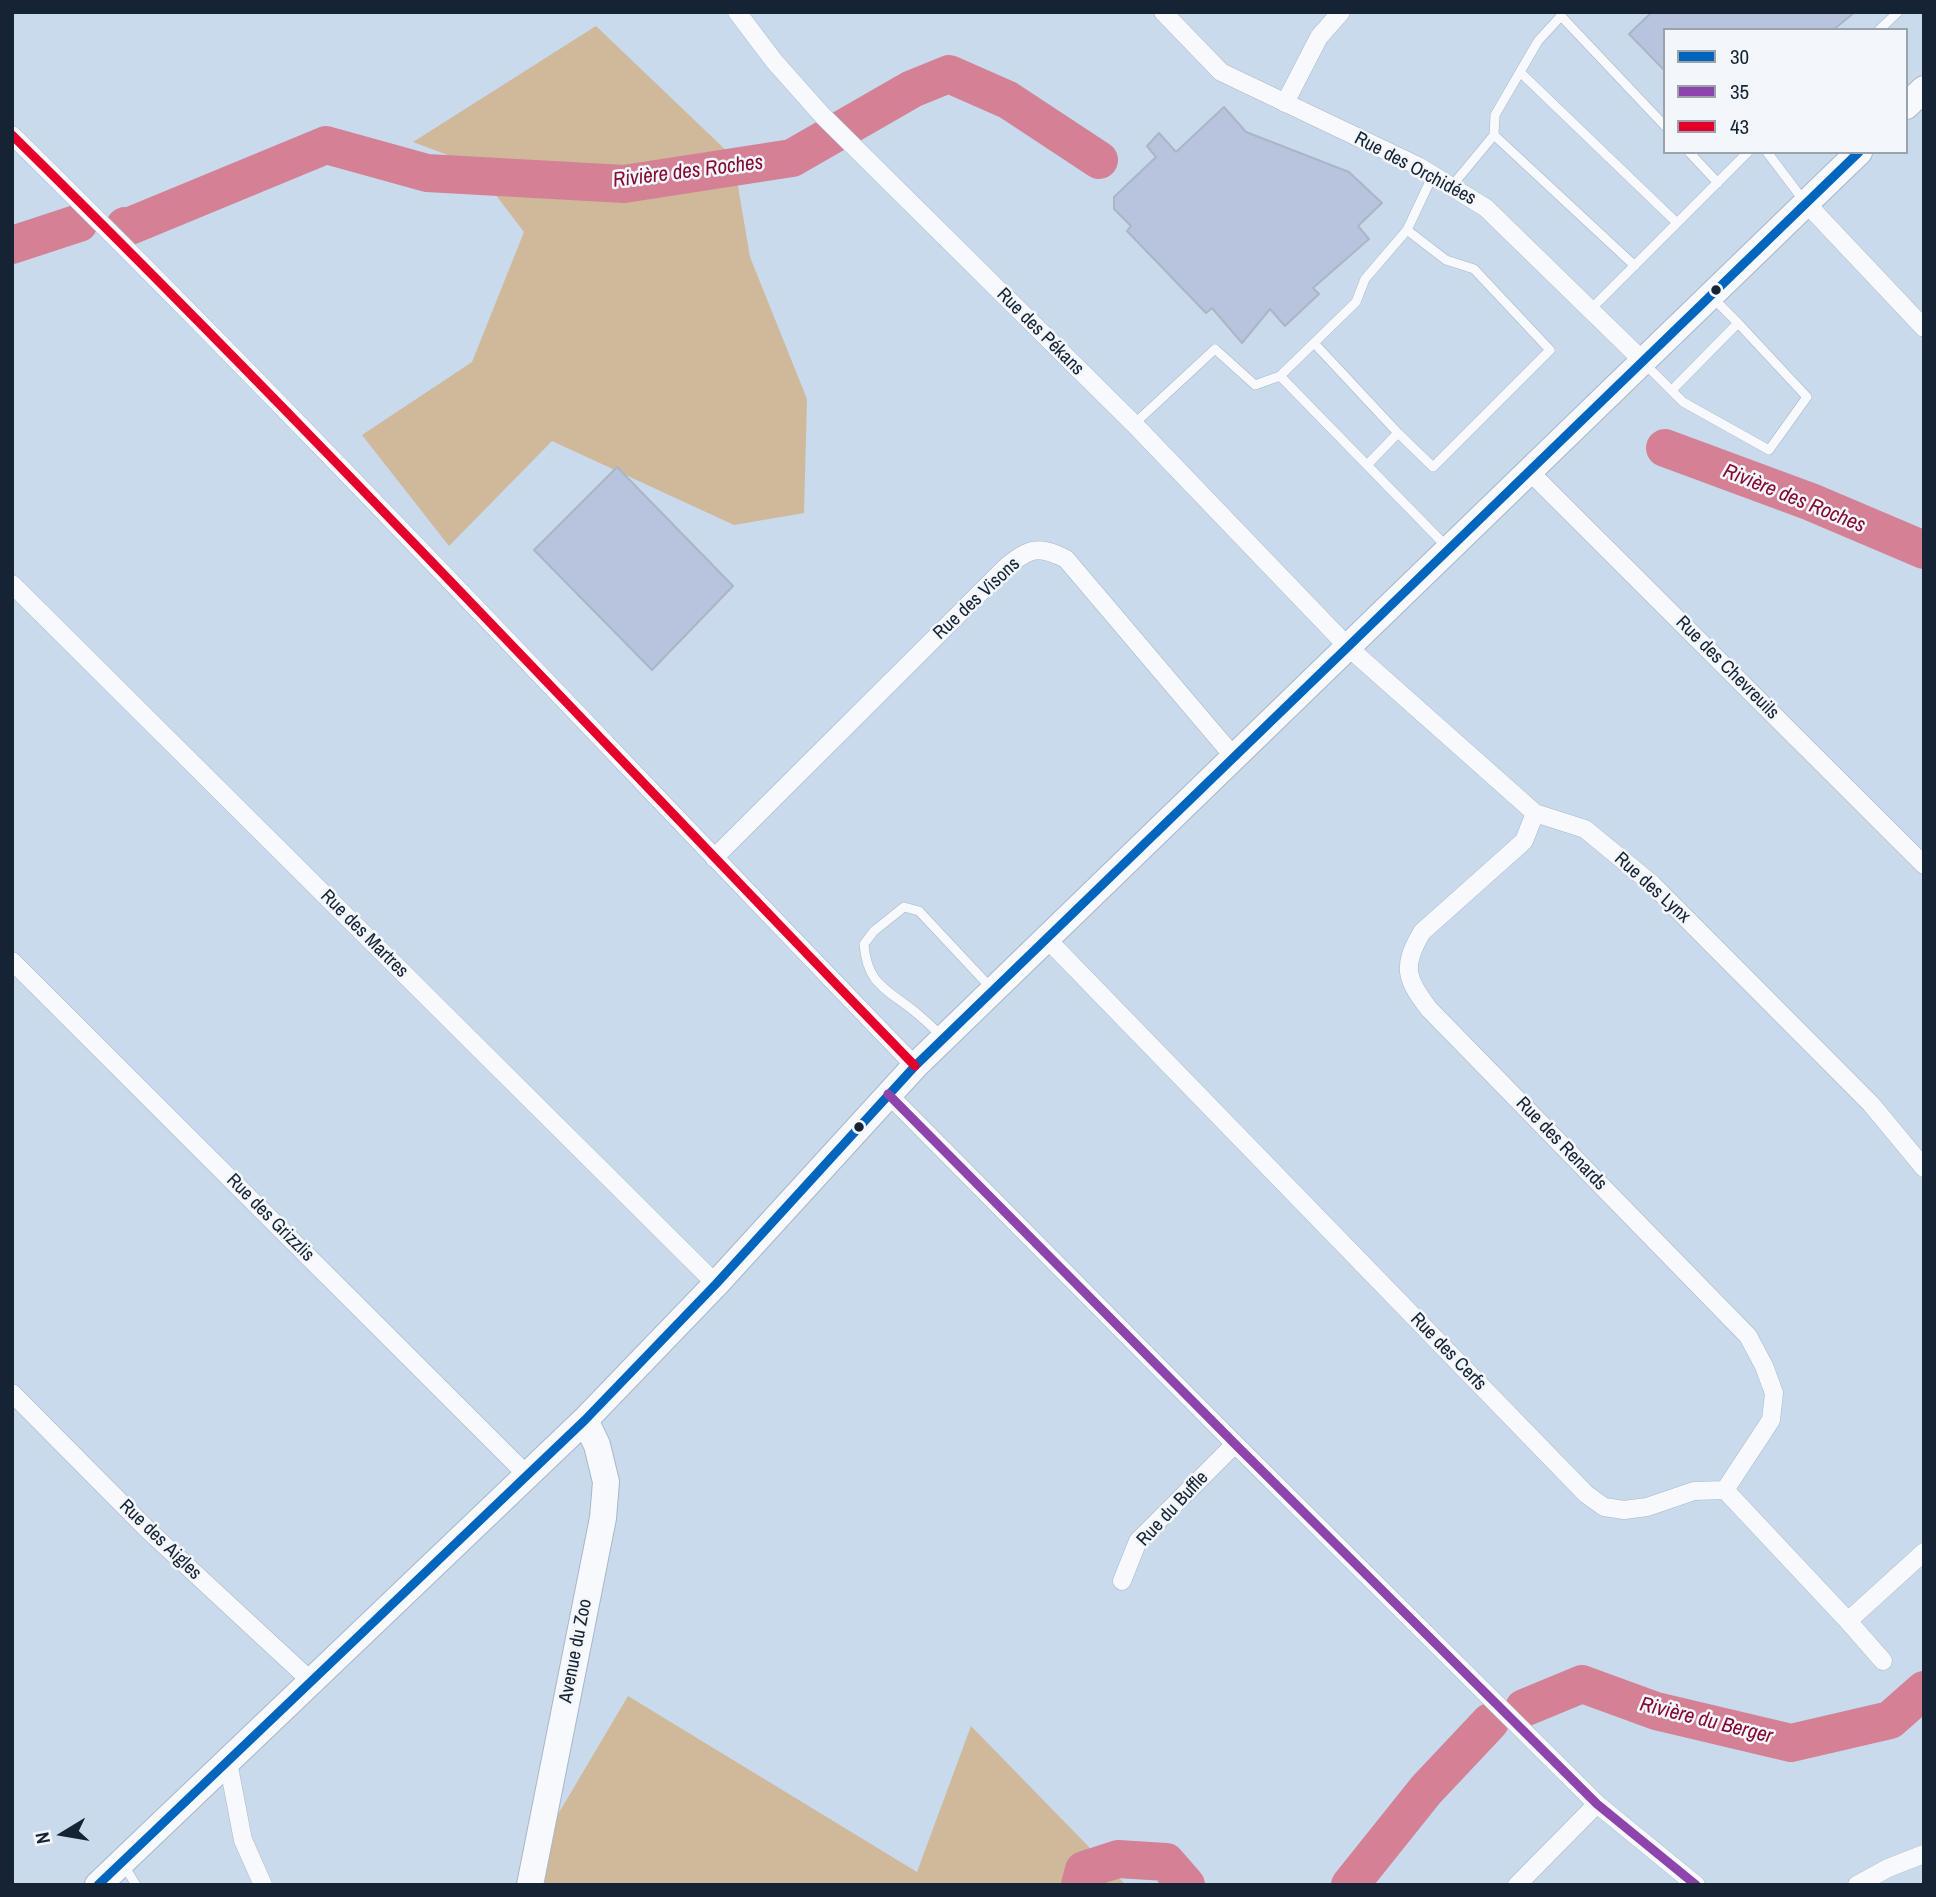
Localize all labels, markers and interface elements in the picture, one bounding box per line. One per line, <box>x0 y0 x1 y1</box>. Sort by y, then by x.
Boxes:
legend <box>1663 28 1908 154</box>
text: 30 <box>1730 42 1749 71</box>
text: 35 <box>1730 77 1749 106</box>
text: 43 <box>1730 112 1749 141</box>
street label: Rue des Orchidées <box>1350 127 1480 211</box>
water label: Rivière des Roches <box>611 150 765 194</box>
unlabelled marker <box>1709 283 1723 297</box>
street label: Rue des Pékans <box>992 284 1088 380</box>
water label: Rivière des Roches <box>1719 459 1869 539</box>
street label: Rue des Visons <box>929 553 1025 645</box>
street label: Rue des Chevreuils <box>1671 612 1783 724</box>
street label: Rue des Lynx <box>1609 848 1695 928</box>
street label: Rue des Martres <box>315 885 413 983</box>
street label: Rue des Renards <box>1511 1092 1611 1196</box>
unlabelled marker <box>852 1120 866 1134</box>
street label: Rue des Grizzlis <box>221 1169 319 1267</box>
street label: Rue des Cerfs <box>1405 1308 1491 1396</box>
street label: Rue du Buffle <box>1133 1467 1213 1551</box>
street label: Rue des Aigles <box>114 1495 206 1585</box>
street label: Avenue du Zoo <box>555 1597 597 1705</box>
water label: Rivière du Berger <box>1637 1692 1775 1750</box>
north arrow <box>28 1799 98 1869</box>
text: N <box>29 1830 56 1846</box>

